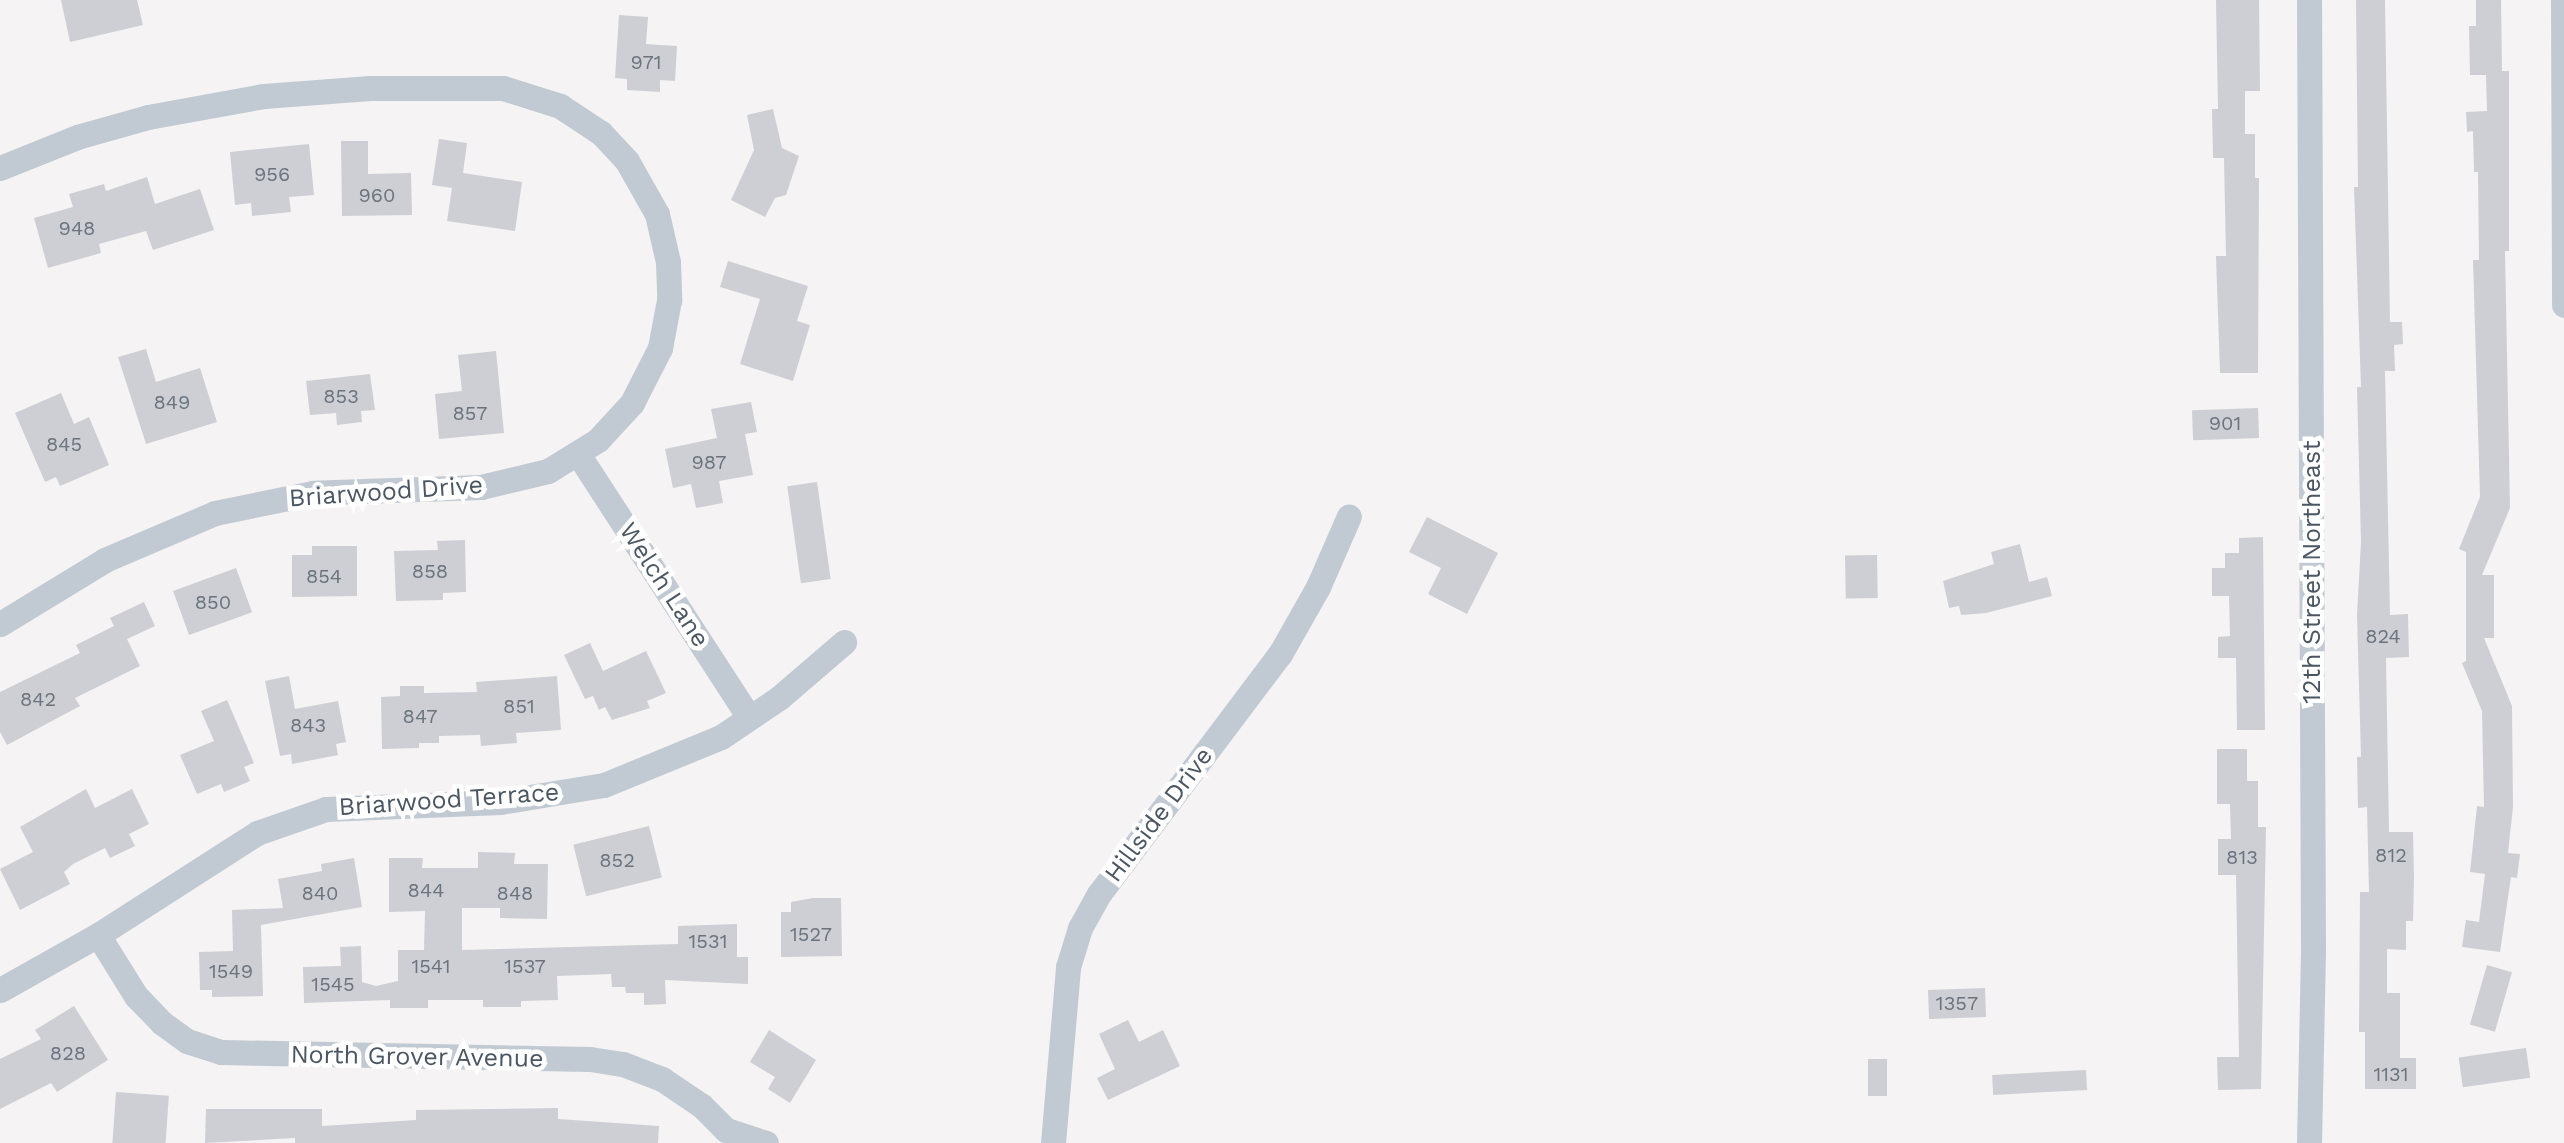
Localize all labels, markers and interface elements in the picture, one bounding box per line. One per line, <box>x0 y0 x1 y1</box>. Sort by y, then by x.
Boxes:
house number: 971 <box>631 50 661 74</box>
house number: 956 <box>254 162 290 186</box>
house number: 960 <box>359 183 395 207</box>
house number: 948 <box>59 216 95 240</box>
house number: 853 <box>323 384 359 408</box>
house number: 849 <box>154 390 190 414</box>
house number: 857 <box>452 401 488 425</box>
house number: 901 <box>2209 411 2241 435</box>
house number: 845 <box>46 432 82 456</box>
street label: 12th Street Northeast <box>2297 440 2327 704</box>
house number: 987 <box>691 450 727 474</box>
street label: Briarwood Drive <box>288 470 484 514</box>
street label: Welch Lane <box>613 517 715 653</box>
house number: 858 <box>412 559 448 583</box>
house number: 854 <box>306 564 342 588</box>
house number: 850 <box>195 590 231 614</box>
house number: 824 <box>2365 624 2401 648</box>
house number: 842 <box>20 687 56 711</box>
house number: 851 <box>503 694 535 718</box>
house number: 847 <box>403 704 437 728</box>
house number: 843 <box>290 713 326 737</box>
street label: Hillside Drive <box>1099 742 1219 888</box>
street label: Briarwood Terrace <box>337 777 561 823</box>
house number: 812 <box>2375 843 2407 867</box>
house number: 813 <box>2226 845 2258 869</box>
house number: 852 <box>599 848 635 872</box>
house number: 844 <box>408 878 444 902</box>
house number: 840 <box>302 881 338 905</box>
house number: 848 <box>497 881 533 905</box>
house number: 1527 <box>790 922 832 946</box>
house number: 1531 <box>689 929 727 953</box>
house number: 1541 <box>411 954 451 978</box>
house number: 1537 <box>504 954 546 978</box>
house number: 1549 <box>209 959 253 983</box>
house number: 1545 <box>311 972 355 996</box>
house number: 1357 <box>1936 991 1978 1015</box>
street label: North Grover Avenue <box>289 1040 545 1074</box>
house number: 828 <box>50 1041 86 1065</box>
house number: 1131 <box>2373 1062 2409 1086</box>

